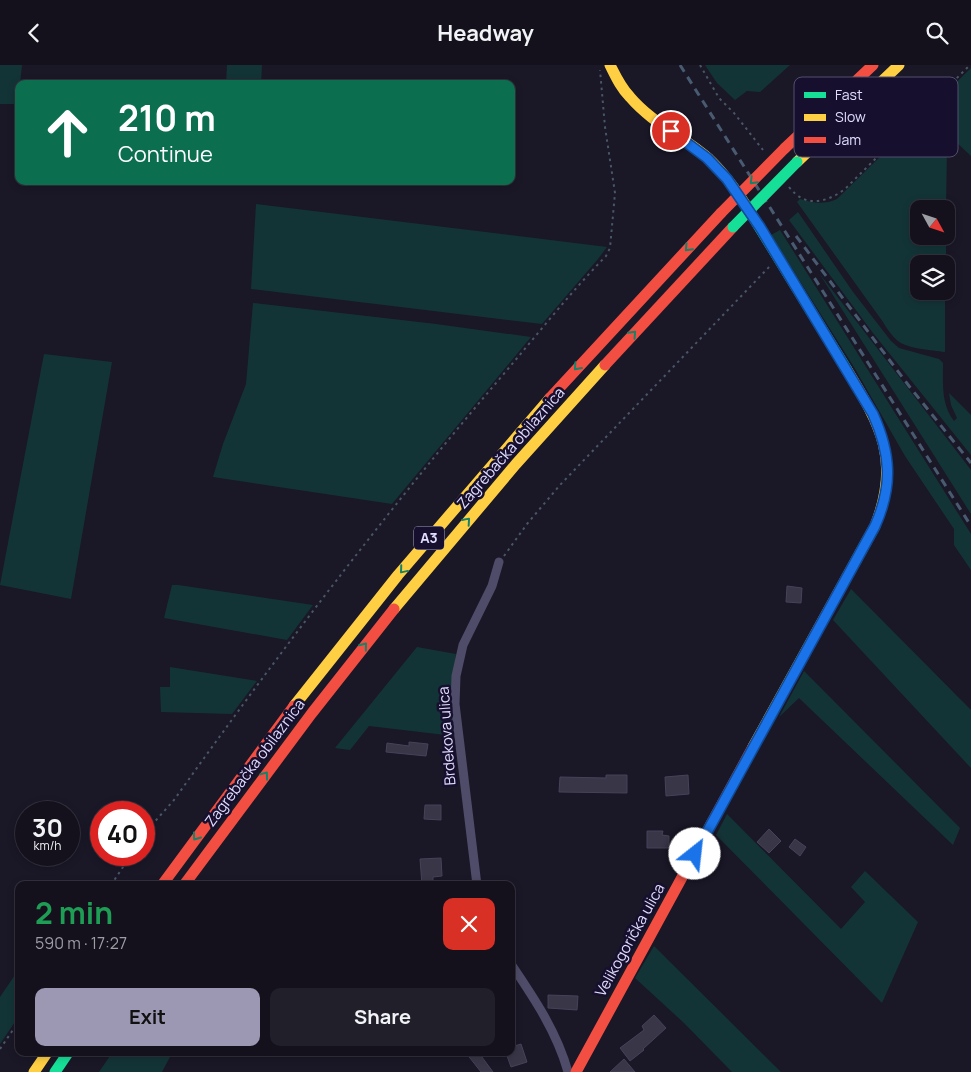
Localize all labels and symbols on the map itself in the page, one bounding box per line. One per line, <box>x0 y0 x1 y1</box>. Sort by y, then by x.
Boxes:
legend <box>794 77 958 157</box>
text: Fast <box>835 85 863 104</box>
text: Slow <box>835 107 866 126</box>
pin <box>650 110 692 152</box>
text: Jam <box>835 130 861 149</box>
one-way arrow <box>750 175 759 184</box>
north arrow <box>910 200 955 245</box>
one-way arrow <box>685 243 694 252</box>
one-way arrow <box>627 330 636 339</box>
one-way arrow <box>574 362 583 371</box>
street label: Zagrebačka obilaznica <box>452 382 569 513</box>
one-way arrow <box>461 517 470 526</box>
road number: A3 <box>414 527 444 549</box>
one-way arrow <box>400 564 408 573</box>
one-way arrow <box>359 643 367 652</box>
street label: Brdekova ulica <box>433 686 460 786</box>
street label: Zagrebačka obilaznica <box>200 695 310 831</box>
one-way arrow <box>259 772 267 781</box>
speed limit sign: 40 <box>90 801 155 866</box>
position arrow <box>668 827 720 879</box>
one-way arrow <box>194 831 202 840</box>
street label: Velikogorička ulica <box>590 879 669 1000</box>

